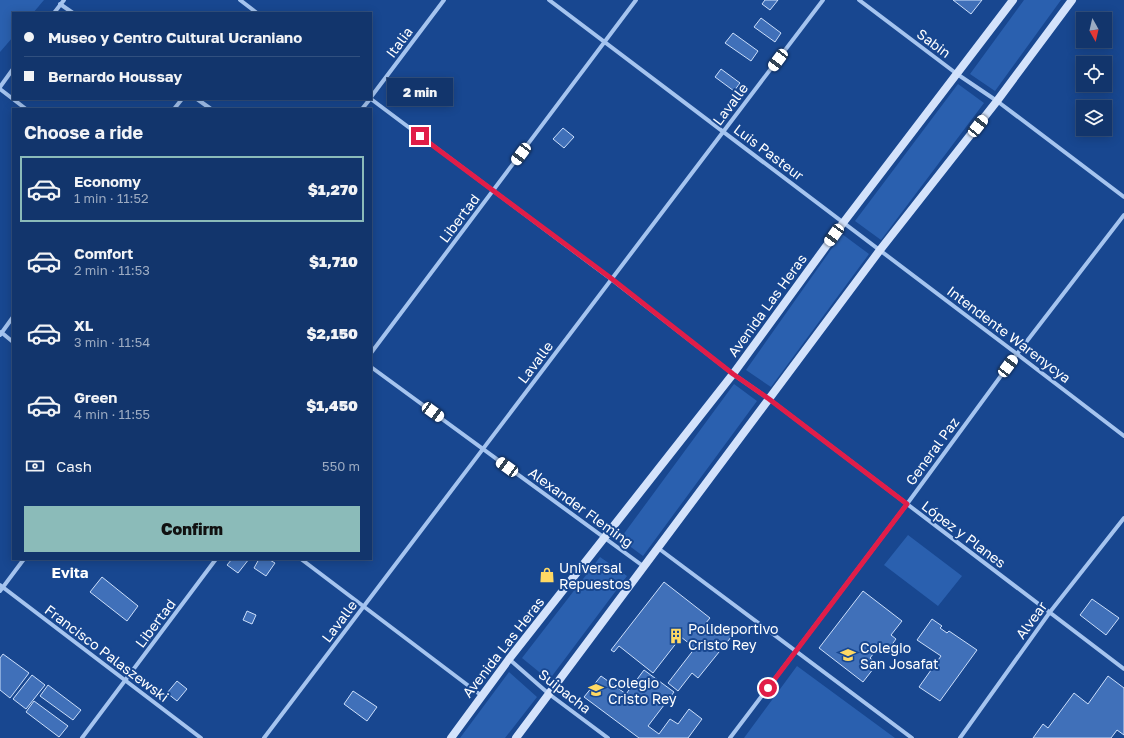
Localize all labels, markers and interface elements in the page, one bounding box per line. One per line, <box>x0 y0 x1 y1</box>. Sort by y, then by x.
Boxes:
north arrow <box>1076 12 1112 48</box>
map controls <box>1076 12 1112 136</box>
street label: Italia <box>382 23 416 61</box>
street label: Sabin <box>914 25 954 61</box>
text: Museo y Centro Cultural Ucraniano <box>48 28 302 46</box>
car <box>766 47 790 73</box>
button: locate <box>1076 56 1112 92</box>
text: Bernardo Houssay <box>48 67 182 85</box>
callout: 2 min <box>387 78 453 106</box>
street label: Lavalle <box>709 80 751 128</box>
text: 2 min <box>403 84 437 100</box>
button: layers <box>1076 100 1112 136</box>
car <box>966 113 990 139</box>
street label: Luis Pasteur <box>731 120 808 184</box>
text: Choose a ride <box>24 121 143 143</box>
route end <box>411 127 429 145</box>
car <box>509 141 533 167</box>
icon: car <box>26 171 62 207</box>
text: Economy <box>74 172 141 190</box>
text: $1,270 <box>308 180 358 198</box>
text: 1 min · 11:52 <box>74 190 149 206</box>
street label: Libertad <box>435 190 483 246</box>
car <box>822 222 846 248</box>
icon: car <box>26 243 62 279</box>
text: Comfort <box>74 244 133 262</box>
street label: Avenida Las Heras <box>724 250 810 360</box>
text: $1,710 <box>309 252 358 270</box>
text: 2 min · 11:53 <box>74 262 150 278</box>
street label: Intendente Warenycya <box>944 282 1074 386</box>
icon: car <box>26 315 62 351</box>
text: XL <box>74 316 93 334</box>
text: $2,150 <box>306 324 358 342</box>
text: 3 min · 11:54 <box>74 334 150 350</box>
street label: Lavalle <box>514 338 556 386</box>
car <box>996 353 1020 379</box>
icon: car <box>26 387 62 423</box>
text: Green <box>74 388 117 406</box>
text: $1,450 <box>306 396 358 414</box>
car <box>420 400 446 424</box>
text: 4 min · 11:55 <box>74 406 150 422</box>
street label: General Paz <box>902 414 962 488</box>
icon: cash <box>24 455 46 477</box>
car <box>494 455 520 479</box>
text: Cash <box>56 457 92 475</box>
text: 550 m <box>322 458 360 474</box>
street label: Alexander Fleming <box>525 463 637 551</box>
street label: López y Planes <box>919 497 1009 571</box>
button: Confirm <box>24 506 360 552</box>
place label: Universal Repuestos <box>559 559 631 592</box>
district label: Evita <box>51 563 89 581</box>
shop icon: Universal Repuestos <box>538 566 556 584</box>
street label: Avenida Las Heras <box>458 593 548 701</box>
street label: Libertad <box>131 595 179 651</box>
street label: Lavalle <box>318 597 360 645</box>
street label: Alvear <box>1012 597 1051 642</box>
street label: Francisco Palaszewski <box>42 601 172 705</box>
place label: Polideportivo Cristo Rey <box>688 620 778 653</box>
building icon: Polideportivo Cristo Rey <box>667 627 685 645</box>
place label: Colegio San Josafat <box>860 639 939 672</box>
school or university icon: Colegio San Josafat <box>839 646 857 664</box>
street label: Suipacha <box>535 665 595 717</box>
place label: Colegio Cristo Rey <box>608 674 677 707</box>
route start <box>759 679 777 697</box>
school or university icon: Colegio Cristo Rey <box>587 681 605 699</box>

